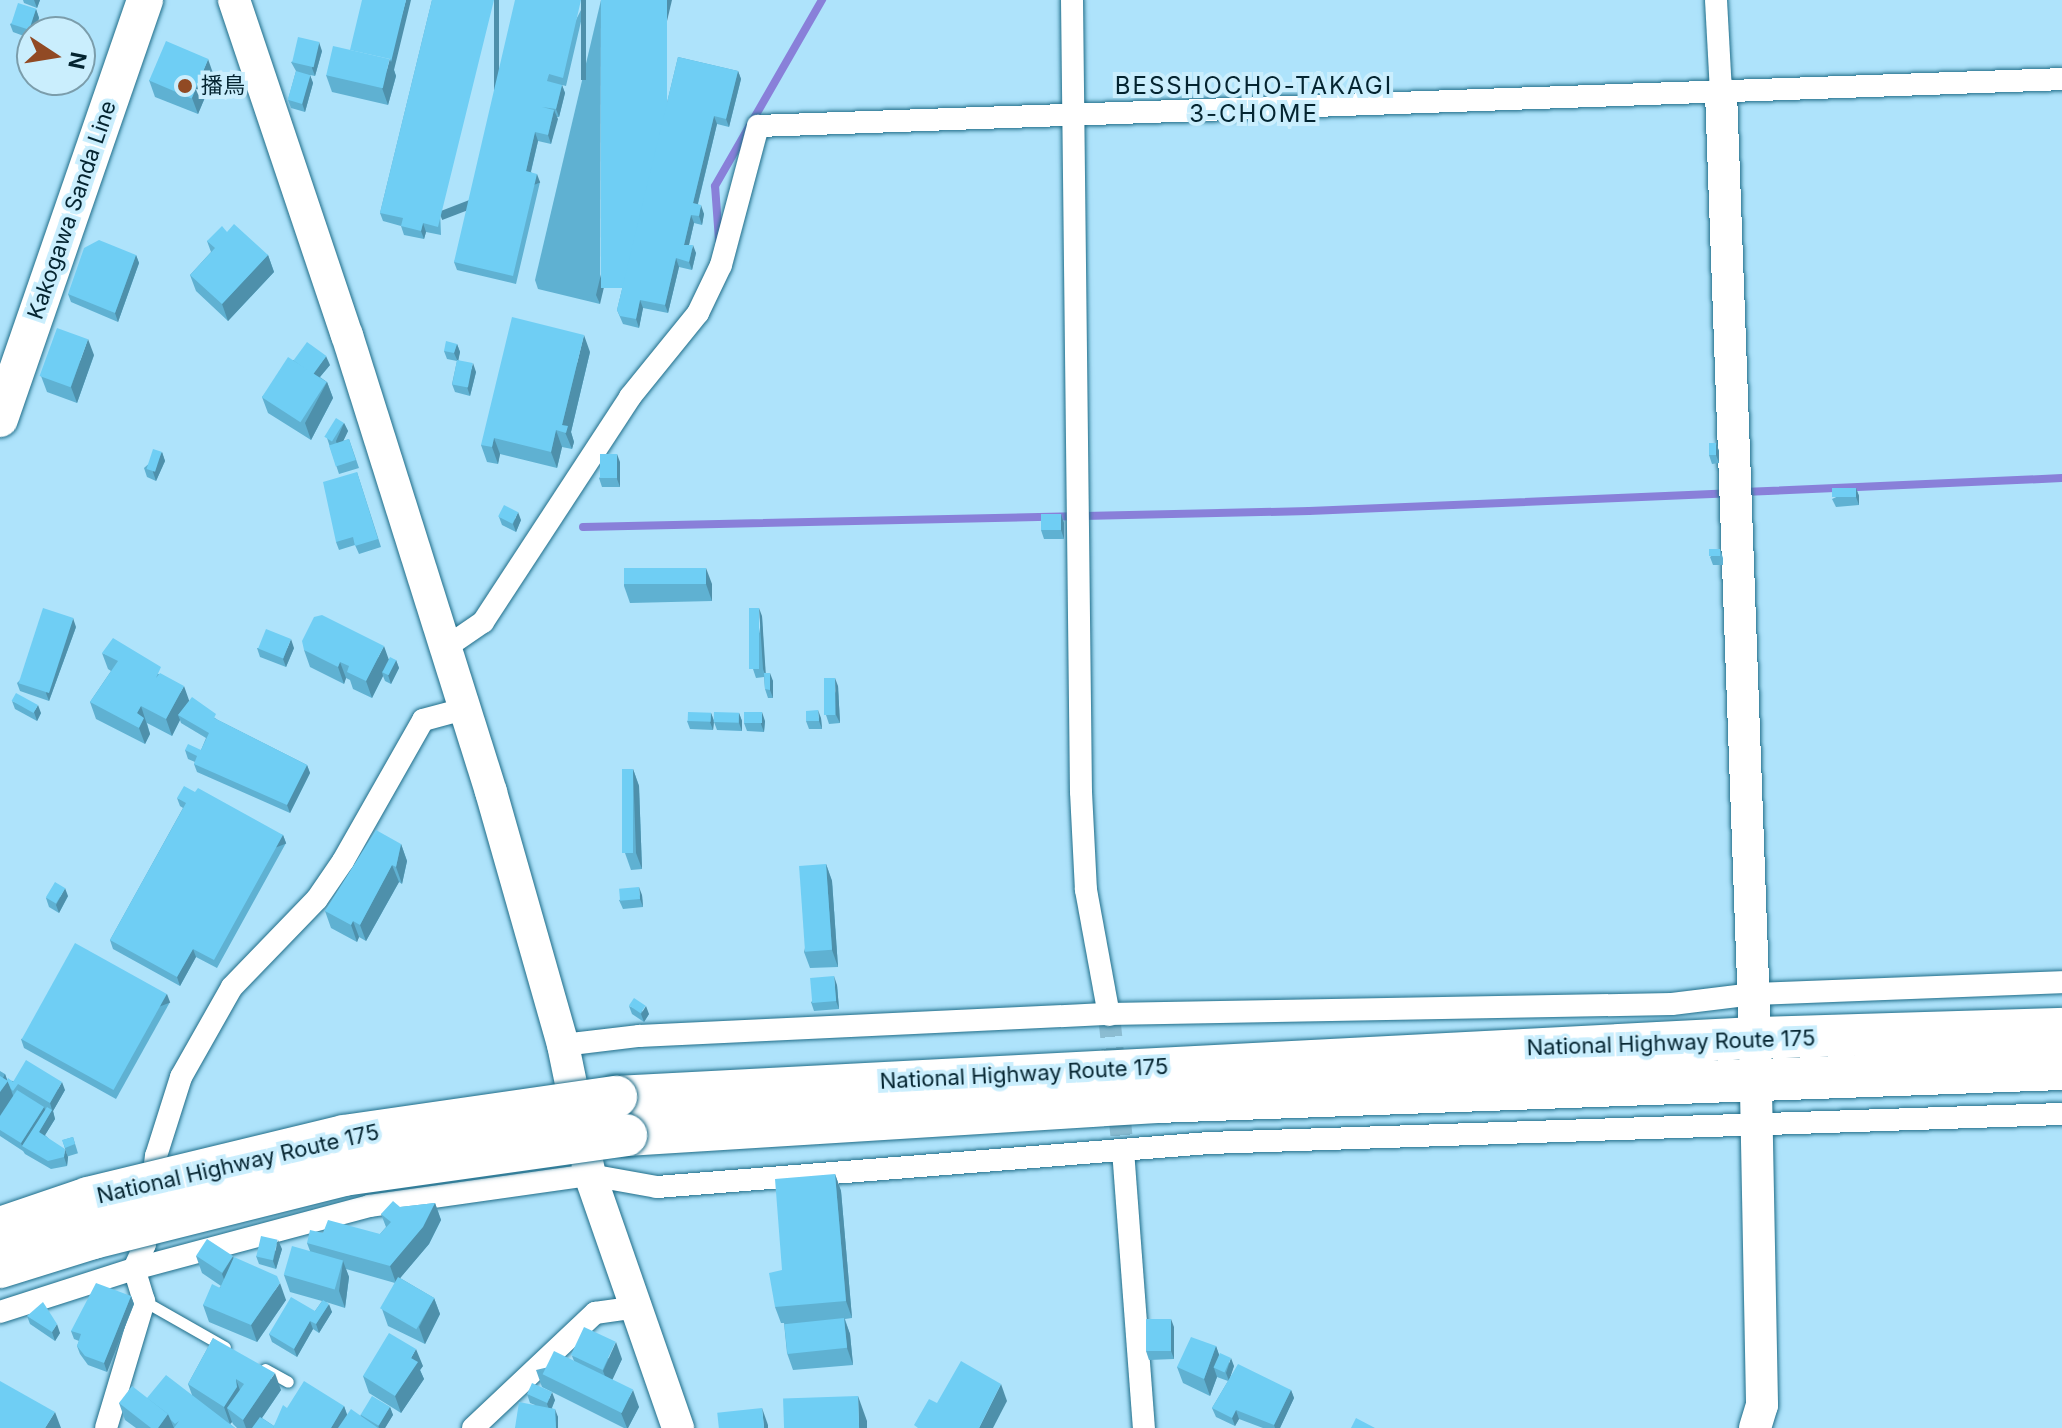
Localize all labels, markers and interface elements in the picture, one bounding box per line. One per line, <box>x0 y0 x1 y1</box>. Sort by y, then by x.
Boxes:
north arrow <box>16 16 96 96</box>
text: N <box>63 50 92 71</box>
district label: BESSHOCHO-TAKAGI 3-CHOME <box>1115 72 1393 128</box>
place label: 播鳥 <box>201 73 245 99</box>
marker: 播鳥 <box>176 77 194 95</box>
street label: Kakogawa Sanda Line <box>22 97 122 323</box>
street label: National Highway Route 175 <box>1526 1025 1816 1061</box>
street label: National Highway Route 175 <box>879 1053 1169 1095</box>
street label: National Highway Route 175 <box>94 1119 382 1209</box>

